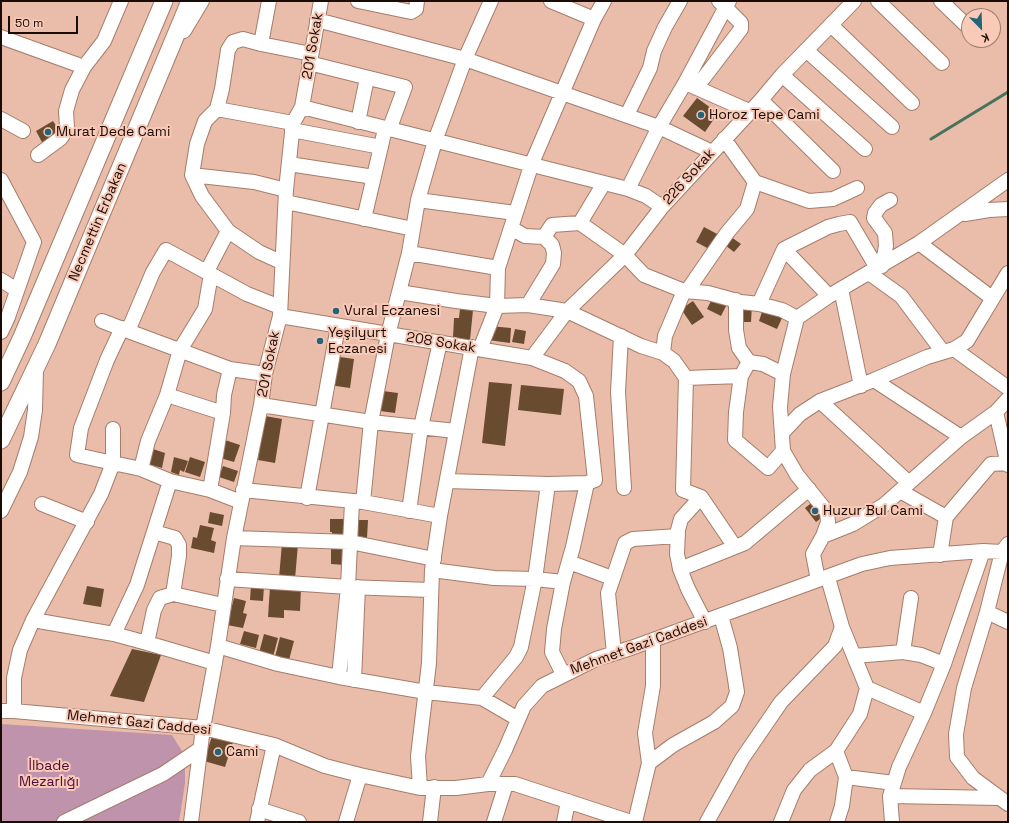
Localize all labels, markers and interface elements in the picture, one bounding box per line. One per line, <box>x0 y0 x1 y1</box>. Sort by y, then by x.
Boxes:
scale bar <box>10 8 80 34</box>
north arrow <box>961 8 1001 48</box>
street label: 201 Sokak <box>299 12 327 80</box>
text: 50 m <box>15 15 43 31</box>
text: K <box>979 30 991 46</box>
place label: Horoz Tepe Cami <box>709 107 820 123</box>
marker: Horoz Tepe Cami <box>696 110 706 120</box>
place label: Murat Dede Cami <box>56 124 170 140</box>
marker: Murat Dede Cami <box>43 127 53 137</box>
street label: 226 Sokak <box>660 146 718 208</box>
street label: Necmettin Erbakan <box>65 160 131 284</box>
place label: Vural Eczanesi <box>344 303 440 319</box>
marker: Vural Eczanesi <box>331 306 341 316</box>
place label: Yeşilyurt Eczanesi <box>328 325 387 358</box>
street label: 201 Sokak <box>254 329 284 399</box>
street label: 208 Sokak <box>405 329 477 357</box>
marker: Yeşilyurt Eczanesi <box>315 336 325 346</box>
place label: Huzur Bul Cami <box>823 503 923 519</box>
marker: Huzur Bul Cami <box>810 506 820 516</box>
street label: Mehmet Gazi Caddesi <box>568 613 710 679</box>
street label: Mehmet Gazi Caddesi <box>66 707 212 739</box>
place label: Cami <box>226 744 259 760</box>
marker: Cami <box>213 747 223 757</box>
park label: İlbade Mezarlığı <box>19 758 79 790</box>

